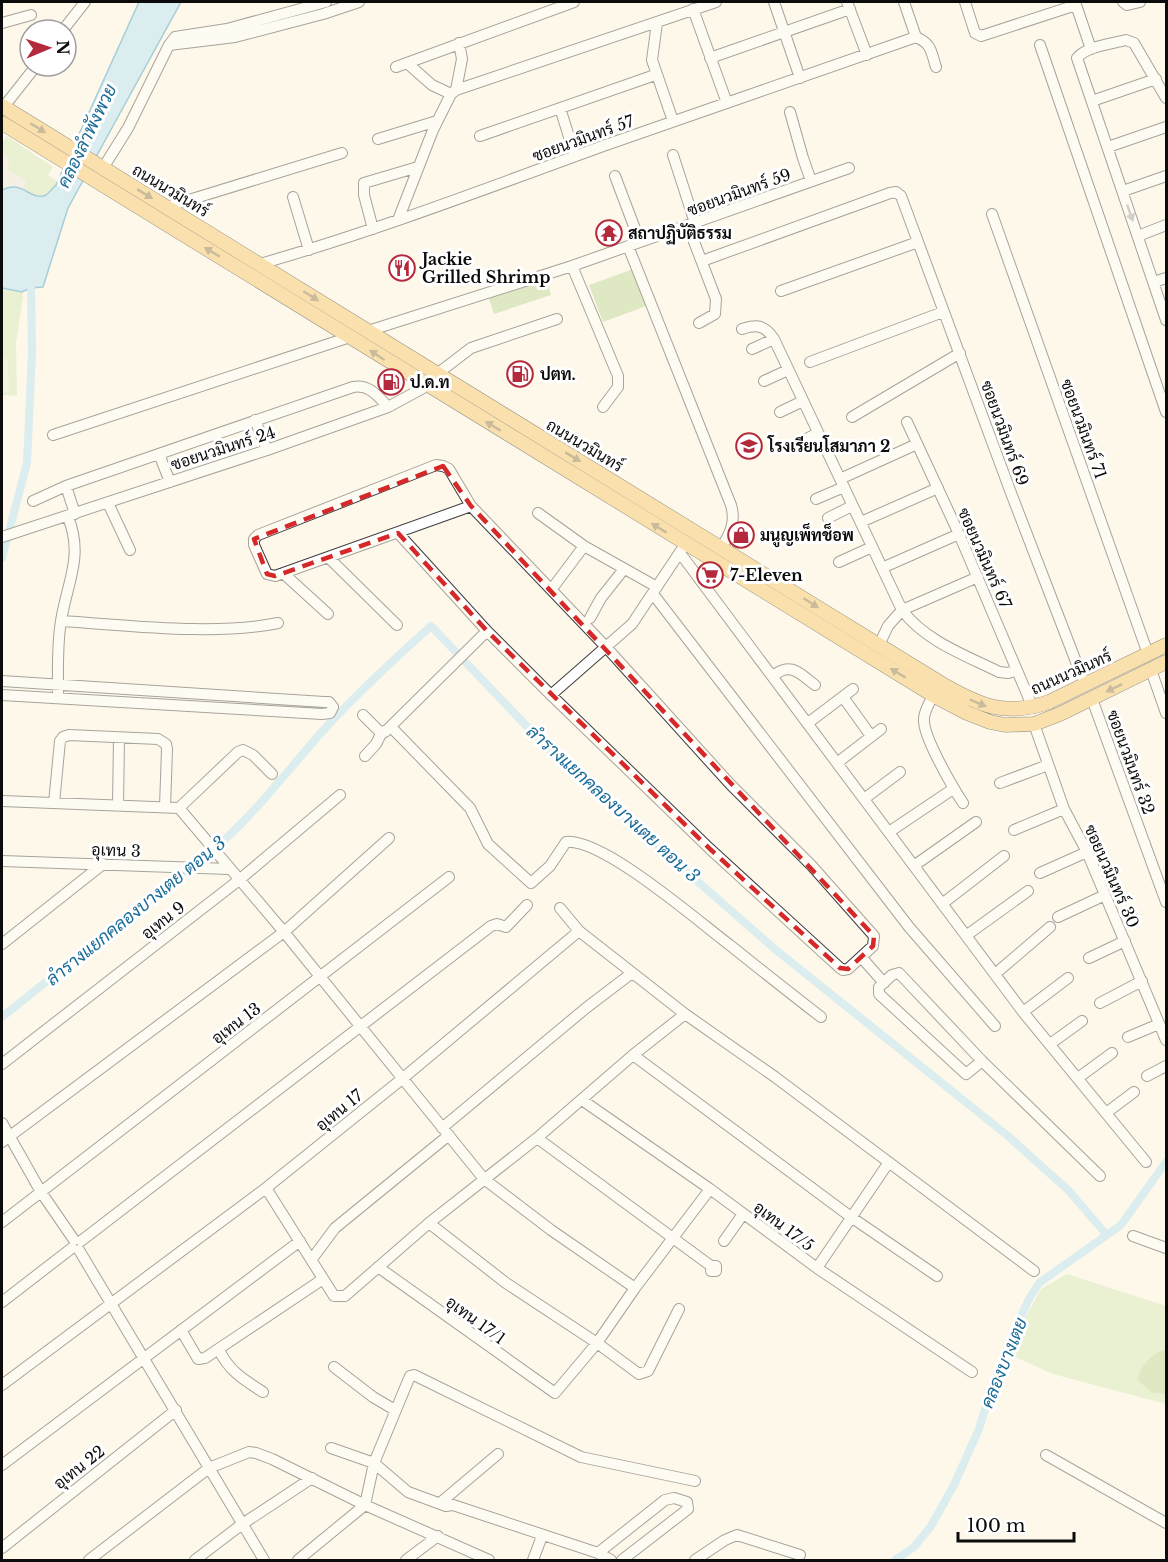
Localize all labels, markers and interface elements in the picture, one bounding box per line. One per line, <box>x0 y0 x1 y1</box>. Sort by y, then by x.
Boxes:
north arrow <box>18 18 78 78</box>
text: N <box>53 40 73 55</box>
water label: คลองลำพังพวย <box>52 80 122 192</box>
street label: ซอยนวมินทร์ 57 <box>529 108 637 166</box>
one-way arrow <box>30 122 46 133</box>
street label: ถนนนวมินทร์ <box>129 157 214 221</box>
street label: ซอยนวมินทร์ 59 <box>684 162 794 220</box>
one-way arrow <box>137 189 154 199</box>
one-way arrow <box>1126 204 1135 222</box>
temple icon: สถาปฏิบัติธรรม <box>594 218 624 248</box>
place label: สถาปฏิบัติธรรม <box>628 223 732 245</box>
one-way arrow <box>204 246 220 257</box>
place label: Jackie Grilled Shrimp <box>419 249 550 287</box>
restaurant icon: Jackie Grilled Shrimp <box>387 253 417 283</box>
one-way arrow <box>303 290 319 301</box>
one-way arrow <box>369 349 386 360</box>
fuel station icon: ปตท. <box>505 359 535 389</box>
place label: ปตท. <box>540 364 576 384</box>
fuel station icon: ป.ด.ท <box>376 367 406 397</box>
place label: ป.ด.ท <box>410 372 450 392</box>
street label: ซอยนวมินทร์ 71 <box>1057 376 1113 482</box>
street label: ซอยนวมินทร์ 69 <box>977 377 1035 488</box>
street label: ถนนนวมินทร์ <box>543 412 628 476</box>
street label: ซอยนวมินทร์ 24 <box>168 420 278 474</box>
one-way arrow <box>485 421 501 432</box>
school or university icon: โรงเรียนโสมาภา 2 <box>734 431 764 461</box>
place label: โรงเรียนโสมาภา 2 <box>767 435 891 456</box>
one-way arrow <box>565 452 581 463</box>
street label: ซอยนวมินทร์ 67 <box>954 504 1018 612</box>
shop icon: มนูญเพ็ทช็อพ <box>726 520 756 550</box>
one-way arrow <box>651 522 667 533</box>
place label: มนูญเพ็ทช็อพ <box>760 522 854 548</box>
supermarket icon: 7-Eleven <box>695 560 725 590</box>
place label: 7-Eleven <box>730 565 803 585</box>
one-way arrow <box>803 598 819 609</box>
street label: ถนนนวมินทร์ <box>1027 643 1115 699</box>
one-way arrow <box>890 667 906 678</box>
one-way arrow <box>1105 683 1122 693</box>
one-way arrow <box>970 698 988 708</box>
street label: ซอยนวมินทร์ 32 <box>1103 707 1161 817</box>
water label: ลำรางแยกคลองบางเตย ตอน 3 <box>522 720 704 888</box>
street label: ซอยนวมินทร์ 30 <box>1080 820 1146 931</box>
water label: ลำรางแยกคลองบางเตย ตอน 3 <box>42 832 230 990</box>
street label: อุเทน 3 <box>91 839 141 863</box>
street label: อุเทน 9 <box>137 897 190 945</box>
street label: อุเทน 13 <box>207 998 266 1050</box>
street label: อุเทน 17 <box>311 1084 369 1137</box>
street label: อุเทน 17/5 <box>749 1197 818 1257</box>
street label: อุเทน 17/1 <box>441 1292 510 1350</box>
water label: คลองบางเตย <box>976 1315 1032 1411</box>
street label: อุเทน 22 <box>49 1441 110 1495</box>
scale bar <box>958 1505 1074 1543</box>
text: 100 m <box>967 1515 1025 1537</box>

